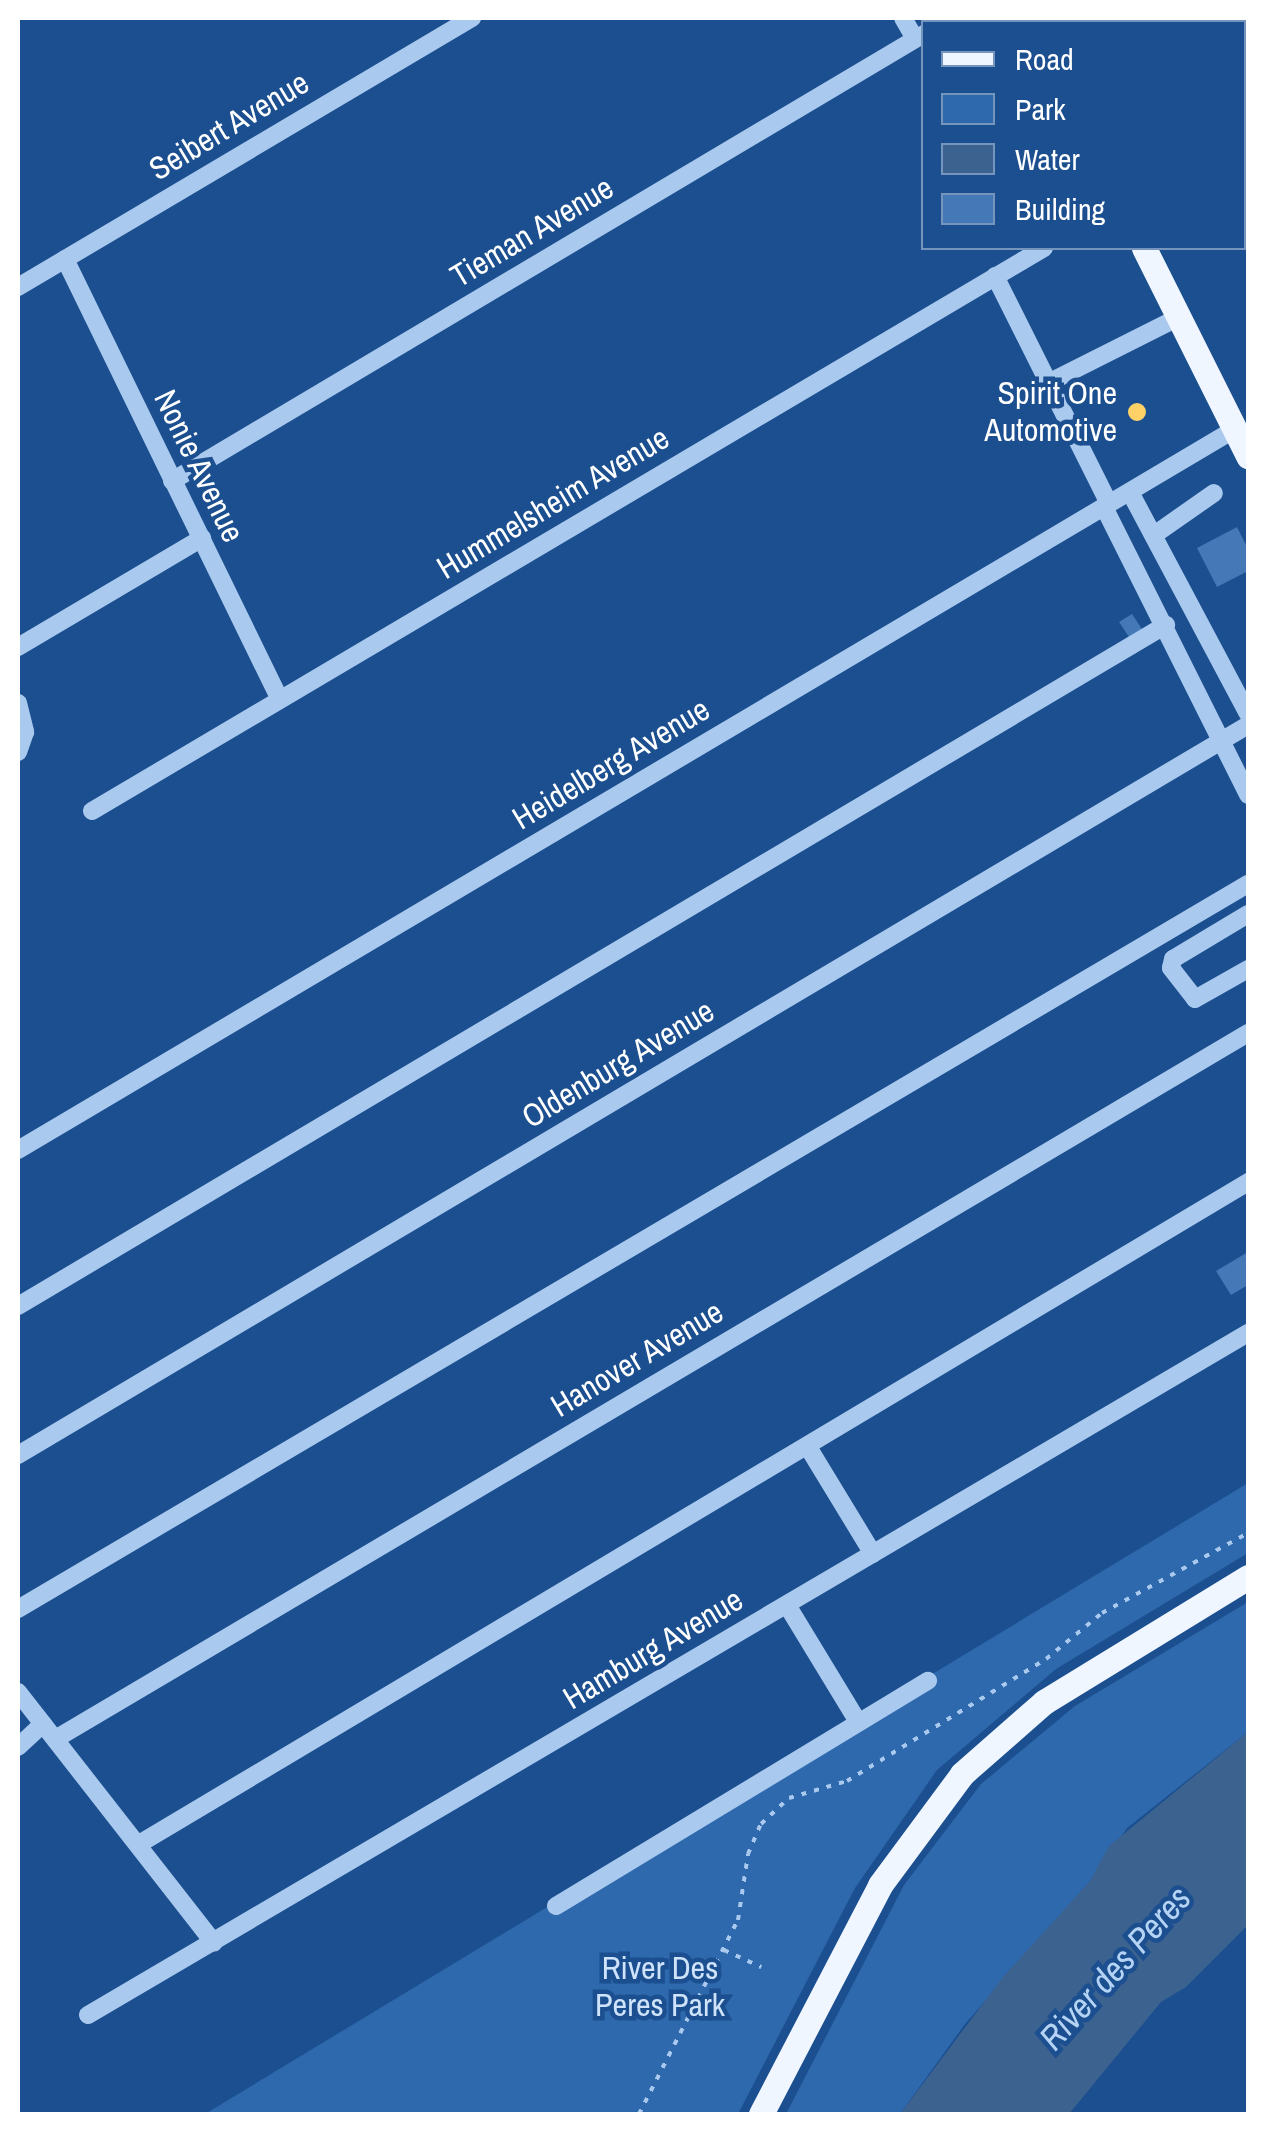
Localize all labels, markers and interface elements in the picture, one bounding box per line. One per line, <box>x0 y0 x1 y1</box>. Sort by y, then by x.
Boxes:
legend <box>921 20 1246 250</box>
text: Road <box>1015 39 1074 79</box>
street label: Seibert Avenue <box>142 63 316 189</box>
text: Park <box>1015 89 1066 129</box>
text: Water <box>1015 139 1080 179</box>
street label: Tieman Avenue <box>443 168 621 296</box>
text: Building <box>1015 189 1105 229</box>
place label: Spirit One Automotive <box>984 375 1117 450</box>
street label: Nonie Avenue <box>145 383 253 549</box>
marker: Spirit One Automotive <box>1126 401 1148 423</box>
street label: Hummelsheim Avenue <box>430 418 676 588</box>
street label: Heidelberg Avenue <box>505 690 717 838</box>
street label: Oldenburg Avenue <box>515 991 721 1137</box>
street label: Hanover Avenue <box>544 1292 730 1426</box>
street label: Hamburg Avenue <box>556 1580 750 1718</box>
water label: River des Peres <box>1031 1877 1199 2059</box>
park label: River Des Peres Park <box>595 1950 725 2025</box>

